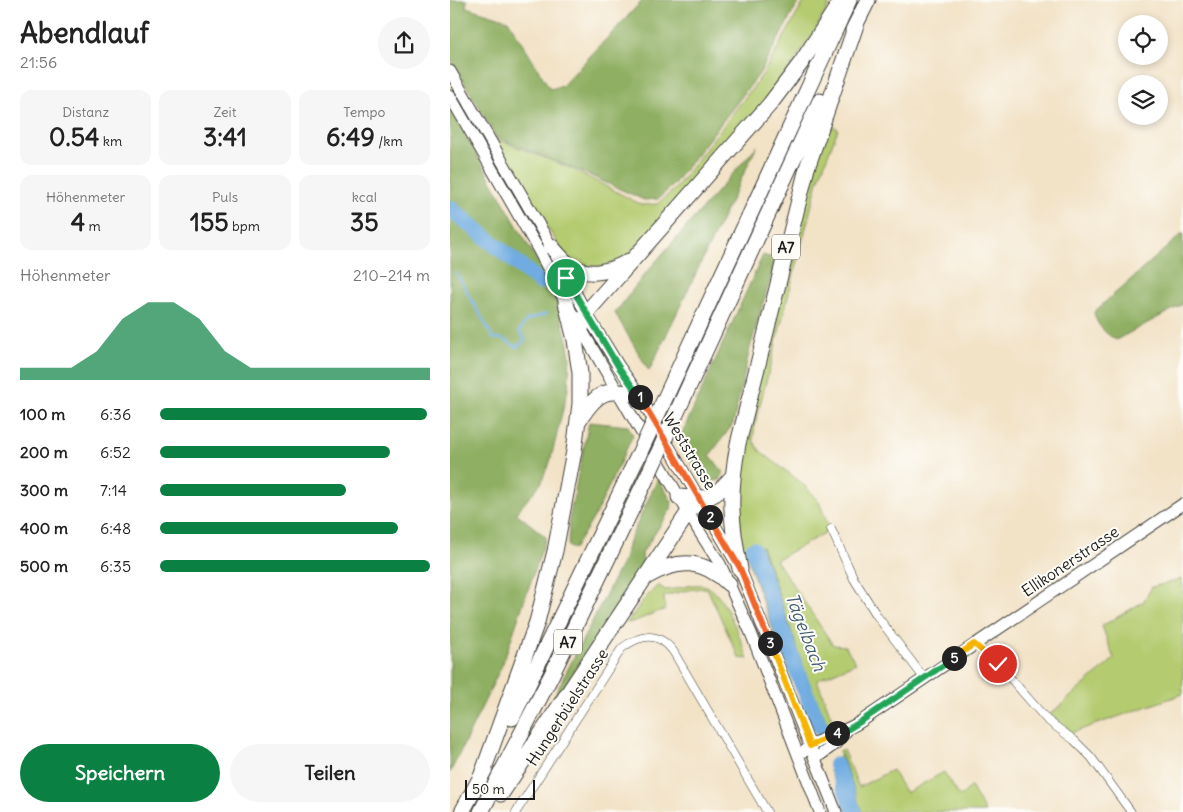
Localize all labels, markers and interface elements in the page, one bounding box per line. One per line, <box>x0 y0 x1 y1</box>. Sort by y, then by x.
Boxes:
text: Abendlauf <box>20 15 149 51</box>
map controls <box>1118 15 1168 125</box>
button: locate <box>1118 15 1168 65</box>
button: share <box>378 17 430 69</box>
text: 21:56 <box>20 52 57 72</box>
button: layers <box>1118 75 1168 125</box>
text: Distanz <box>62 103 109 121</box>
text: Zeit <box>214 103 236 121</box>
text: Tempo <box>343 103 385 121</box>
text: 0.54 <box>49 121 100 153</box>
text: 3:41 <box>203 121 247 153</box>
text: 6:49 <box>326 121 375 153</box>
text: km <box>100 132 122 150</box>
text: /km <box>375 132 403 150</box>
text: Höhenmeter <box>46 188 125 206</box>
text: Puls <box>212 188 238 206</box>
text: kcal <box>352 188 377 206</box>
text: 4 <box>71 206 85 238</box>
text: 155 <box>190 206 229 238</box>
text: 35 <box>350 206 379 238</box>
text: m <box>85 217 101 235</box>
text: bpm <box>229 217 260 235</box>
road number: A7 <box>772 234 800 260</box>
pin <box>545 257 587 299</box>
icon: arrive <box>552 264 580 292</box>
text: Höhenmeter <box>20 265 111 285</box>
text: 210–214 m <box>353 265 430 285</box>
pin: 1 <box>628 384 652 410</box>
text: 1 <box>638 388 643 406</box>
text: 100 m <box>20 404 65 424</box>
text: 6:36 <box>100 404 131 424</box>
street label: Weststrasse <box>659 409 721 493</box>
text: 200 m <box>20 442 68 462</box>
text: 6:52 <box>100 442 131 462</box>
text: 300 m <box>20 480 68 500</box>
text: 7:14 <box>100 480 127 500</box>
pin: 2 <box>698 504 722 530</box>
text: 2 <box>707 508 714 526</box>
text: 400 m <box>20 518 68 538</box>
text: 6:48 <box>100 518 131 538</box>
street label: Ellikonerstrasse <box>1018 521 1122 601</box>
text: 500 m <box>20 556 68 576</box>
text: 6:35 <box>100 556 131 576</box>
water label: Tägelbach <box>781 590 832 675</box>
road number: A7 <box>554 630 582 654</box>
pin: 3 <box>758 630 782 656</box>
text: 3 <box>767 634 774 652</box>
pin <box>977 643 1019 685</box>
street label: Hungerbüelstrasse <box>522 645 612 769</box>
pin: 5 <box>942 646 966 670</box>
text: 5 <box>950 649 959 667</box>
icon: check <box>984 650 1012 678</box>
pin: 4 <box>824 720 850 746</box>
text: 4 <box>833 724 842 742</box>
button: Speichern <box>20 744 220 802</box>
button: Teilen <box>230 744 430 802</box>
scale bar <box>465 777 535 800</box>
text: 50 m <box>472 780 505 798</box>

